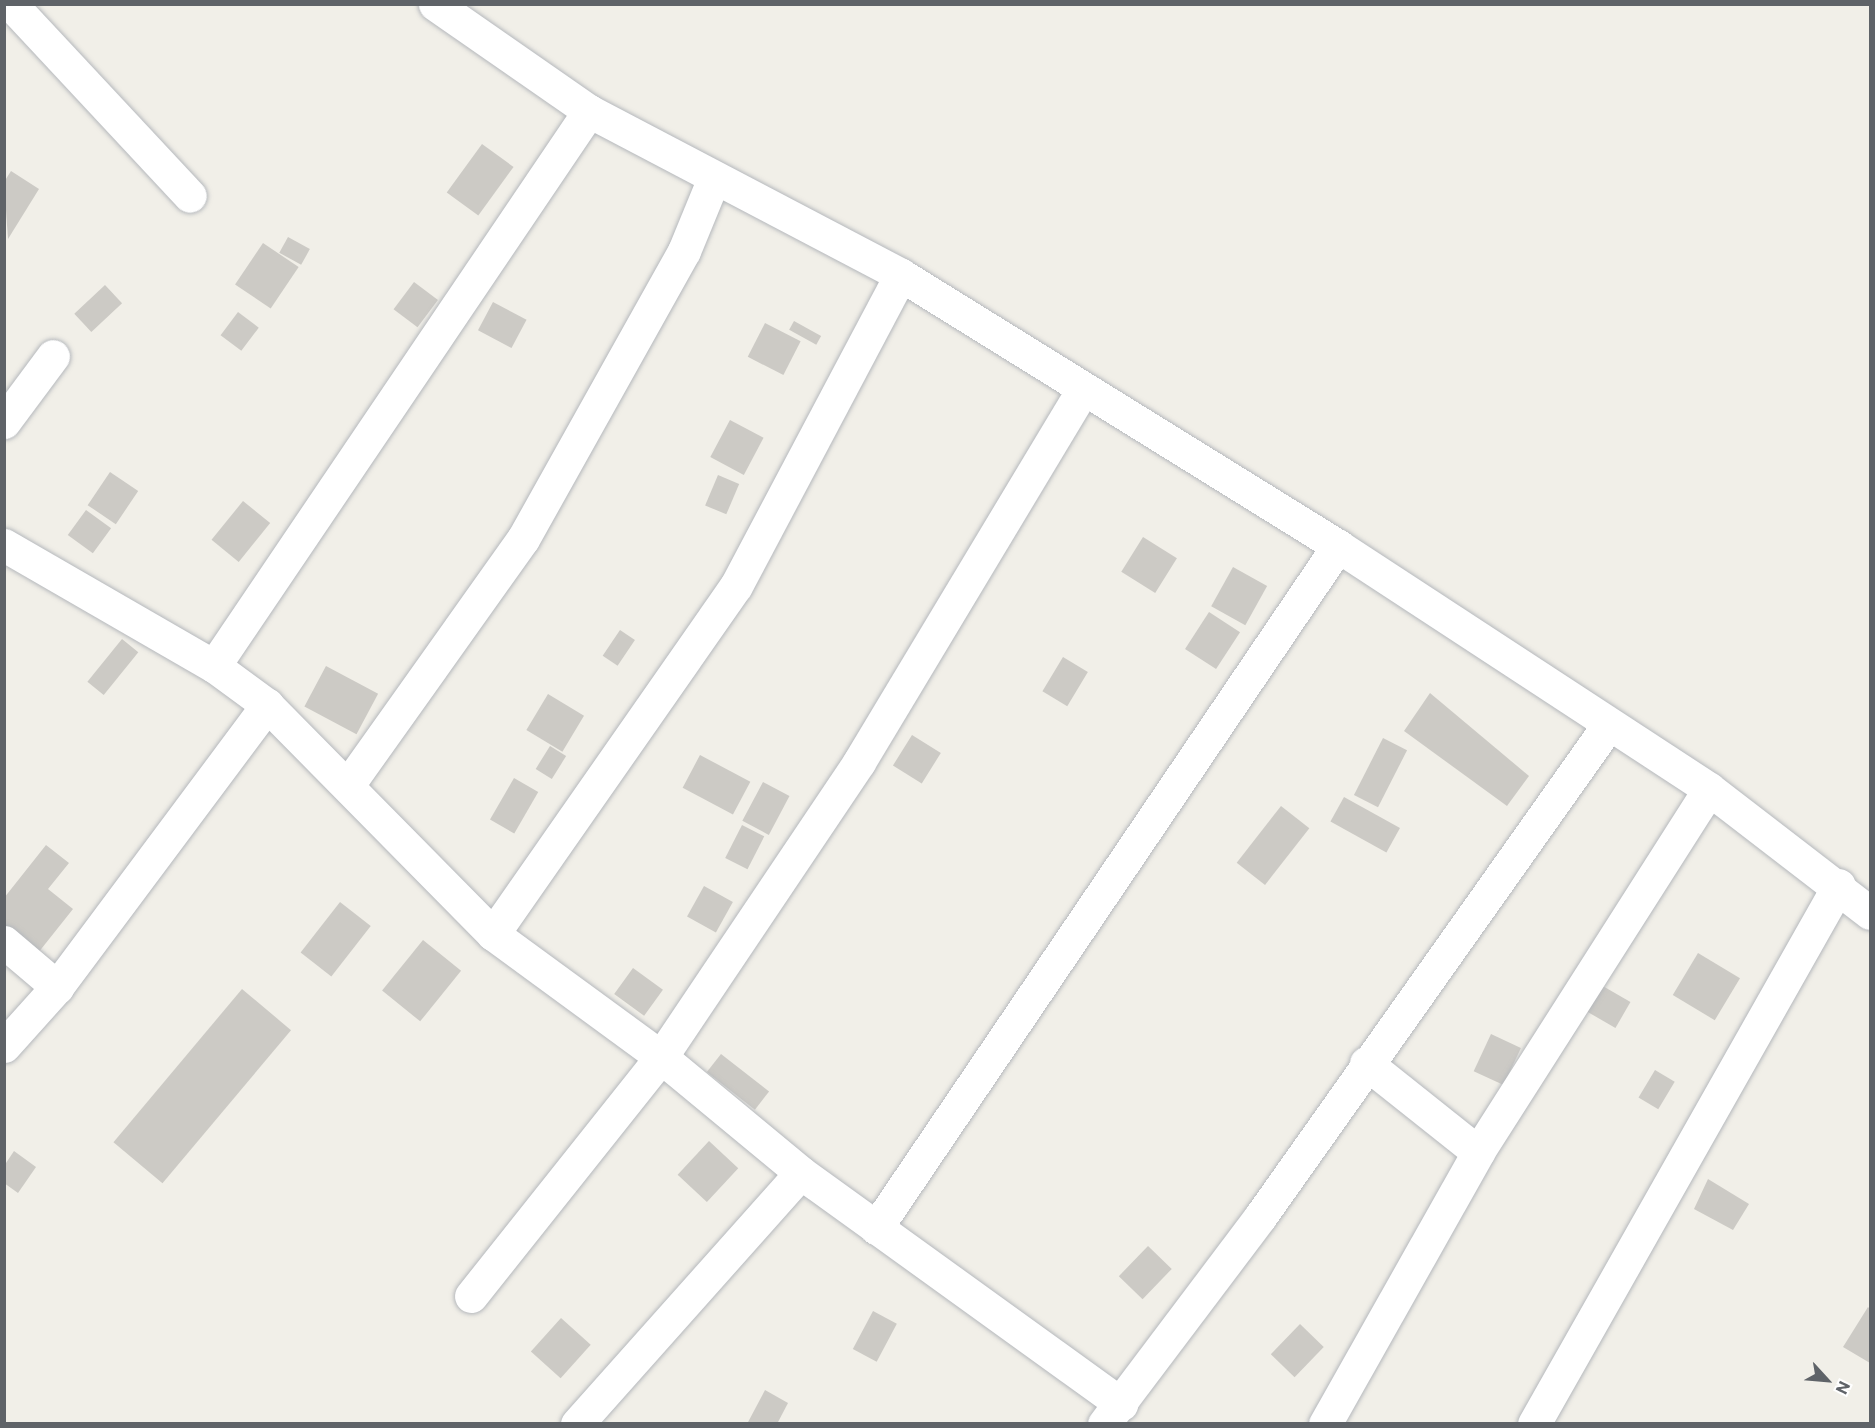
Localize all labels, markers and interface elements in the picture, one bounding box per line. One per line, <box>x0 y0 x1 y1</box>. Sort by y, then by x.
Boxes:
north arrow <box>1797 1350 1857 1410</box>
text: N <box>1832 1379 1855 1398</box>

